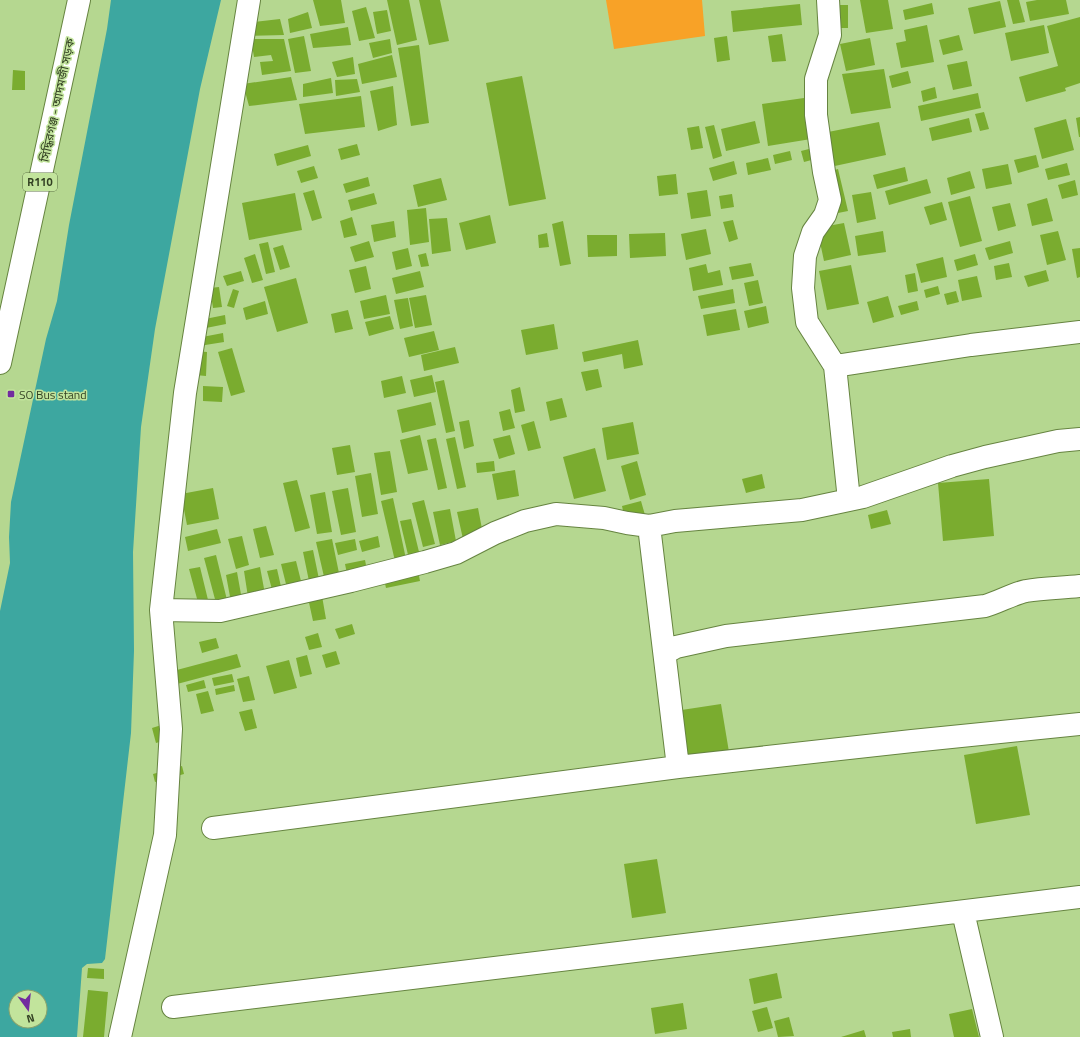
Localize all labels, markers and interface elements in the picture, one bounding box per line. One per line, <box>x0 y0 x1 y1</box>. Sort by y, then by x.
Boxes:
street label: সিদ্ধিরগঞ্জ - আদমজী সড়ক <box>34 36 79 165</box>
road number: R110 <box>23 173 57 191</box>
place label: SO Bus stand <box>19 385 87 404</box>
marker: SO Bus stand <box>6 389 16 399</box>
north arrow <box>8 989 48 1029</box>
text: N <box>25 1010 36 1027</box>

